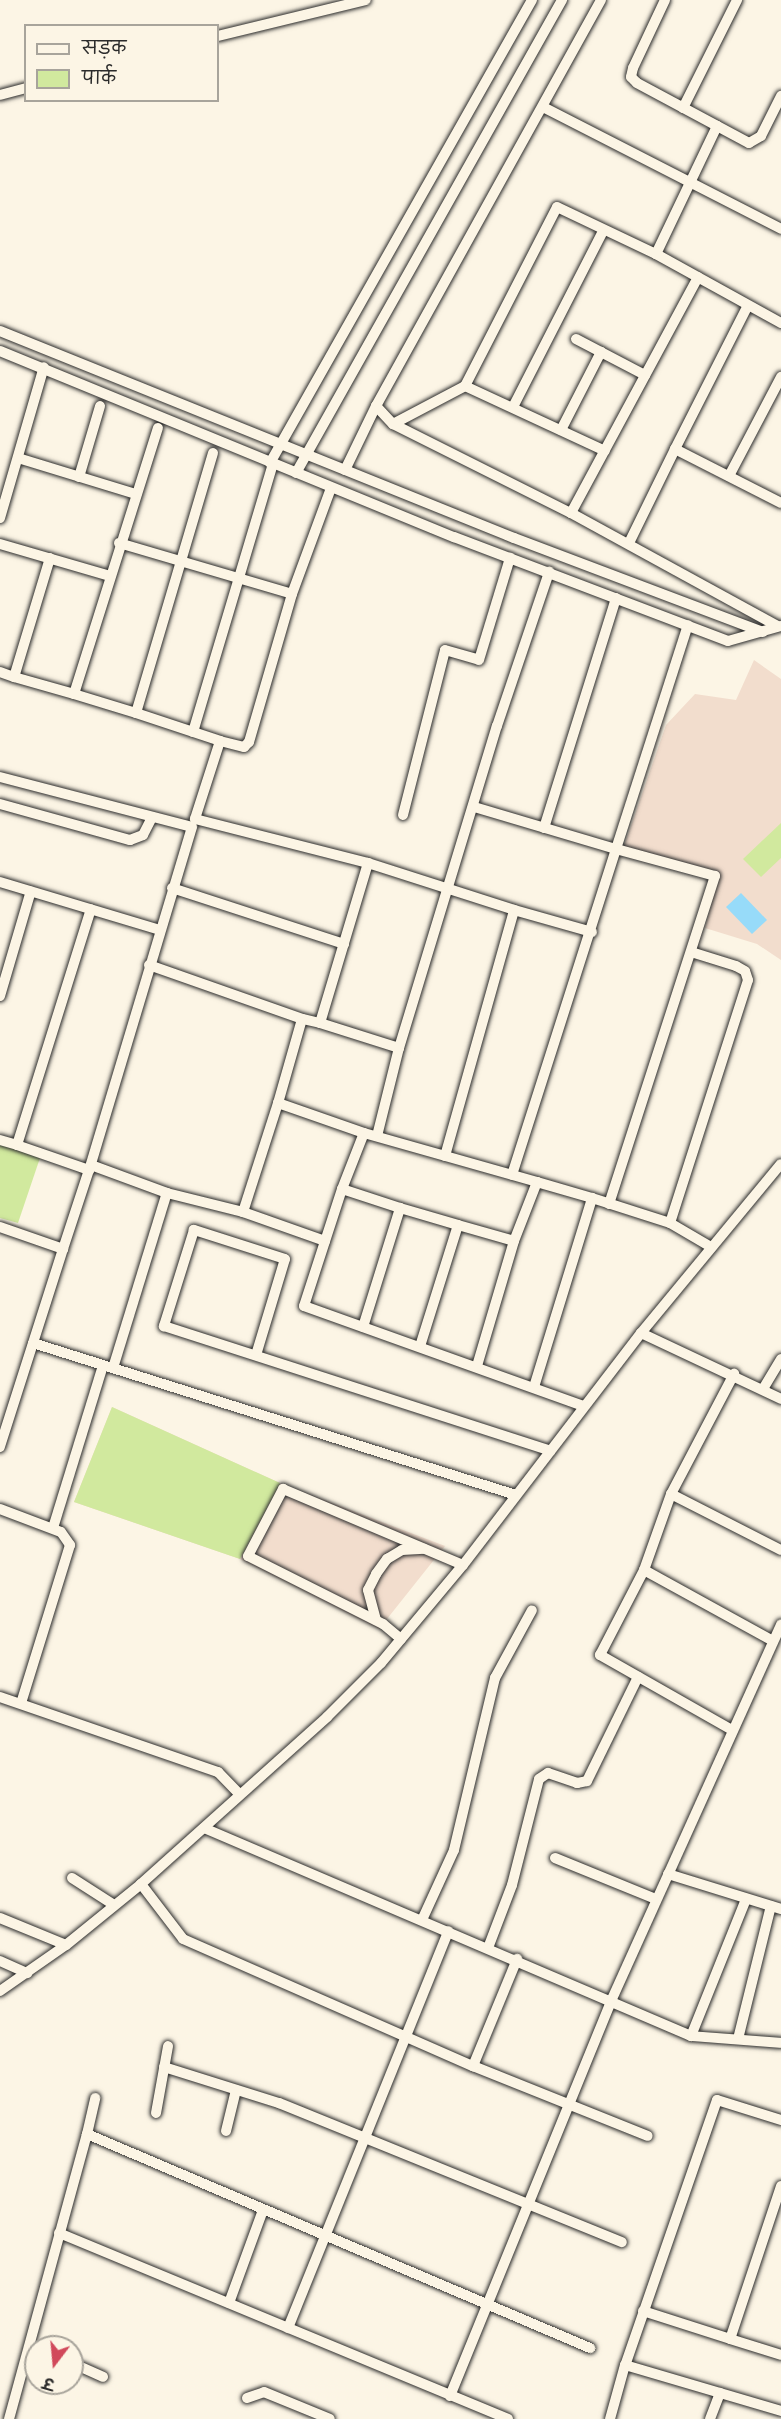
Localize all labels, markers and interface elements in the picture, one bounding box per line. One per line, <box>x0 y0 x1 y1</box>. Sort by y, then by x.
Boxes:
legend <box>24 24 219 102</box>
text: सड़क <box>82 40 126 61</box>
text: पार्क <box>82 70 116 91</box>
north arrow <box>24 2335 84 2395</box>
text: उ <box>42 2370 57 2391</box>

